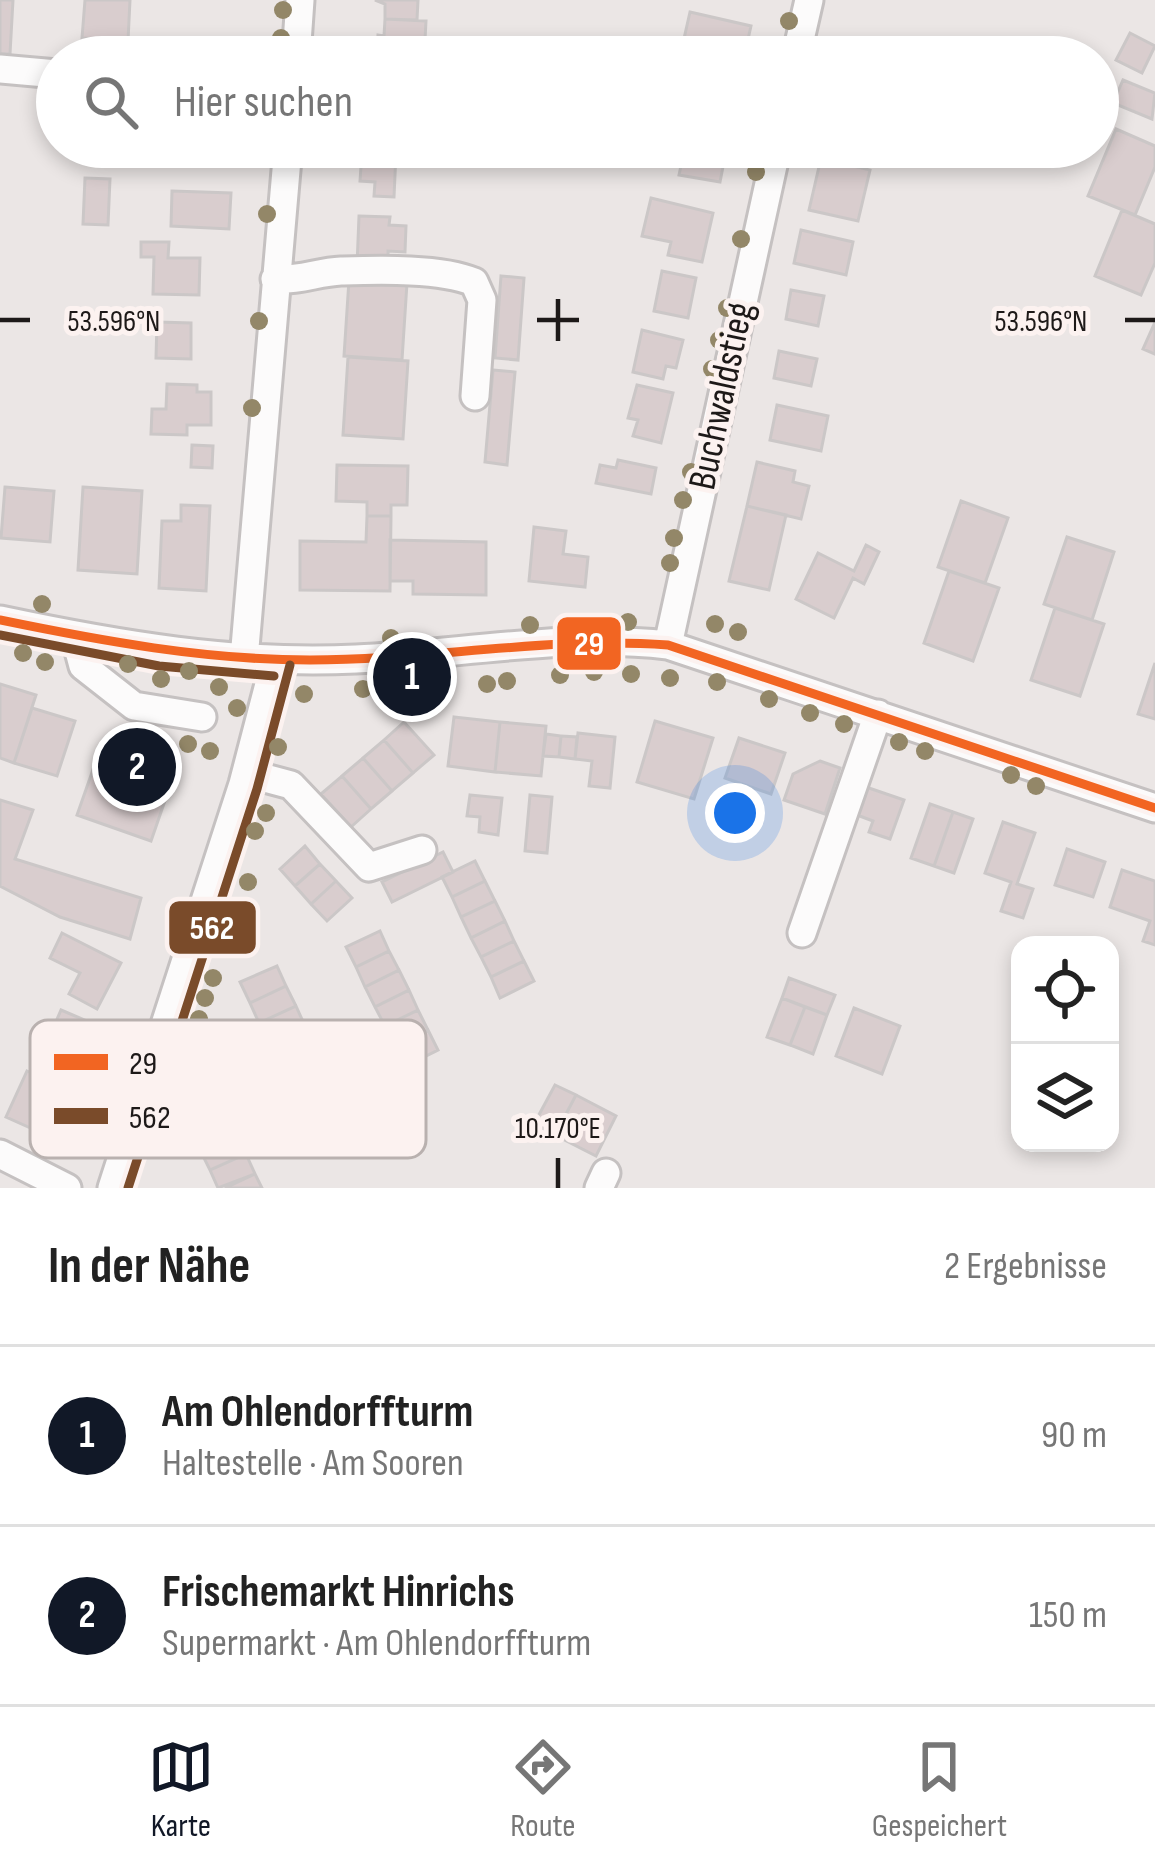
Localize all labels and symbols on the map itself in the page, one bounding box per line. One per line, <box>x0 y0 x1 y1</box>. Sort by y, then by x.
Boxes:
street label: Buchwaldstieg <box>679 298 765 494</box>
text: 53.596°N <box>68 304 160 340</box>
text: 53.596°N <box>995 304 1087 340</box>
line badge: 29 <box>555 615 623 672</box>
text: 29 <box>574 625 604 665</box>
pin: 1 <box>373 632 451 722</box>
pin: 2 <box>98 722 176 812</box>
your location <box>705 783 765 843</box>
line badge: 562 <box>167 899 258 956</box>
text: 562 <box>190 909 234 949</box>
legend <box>30 1020 426 1158</box>
text: 29 <box>129 1044 157 1084</box>
text: 562 <box>129 1098 171 1138</box>
text: 10.170°E <box>515 1111 601 1147</box>

